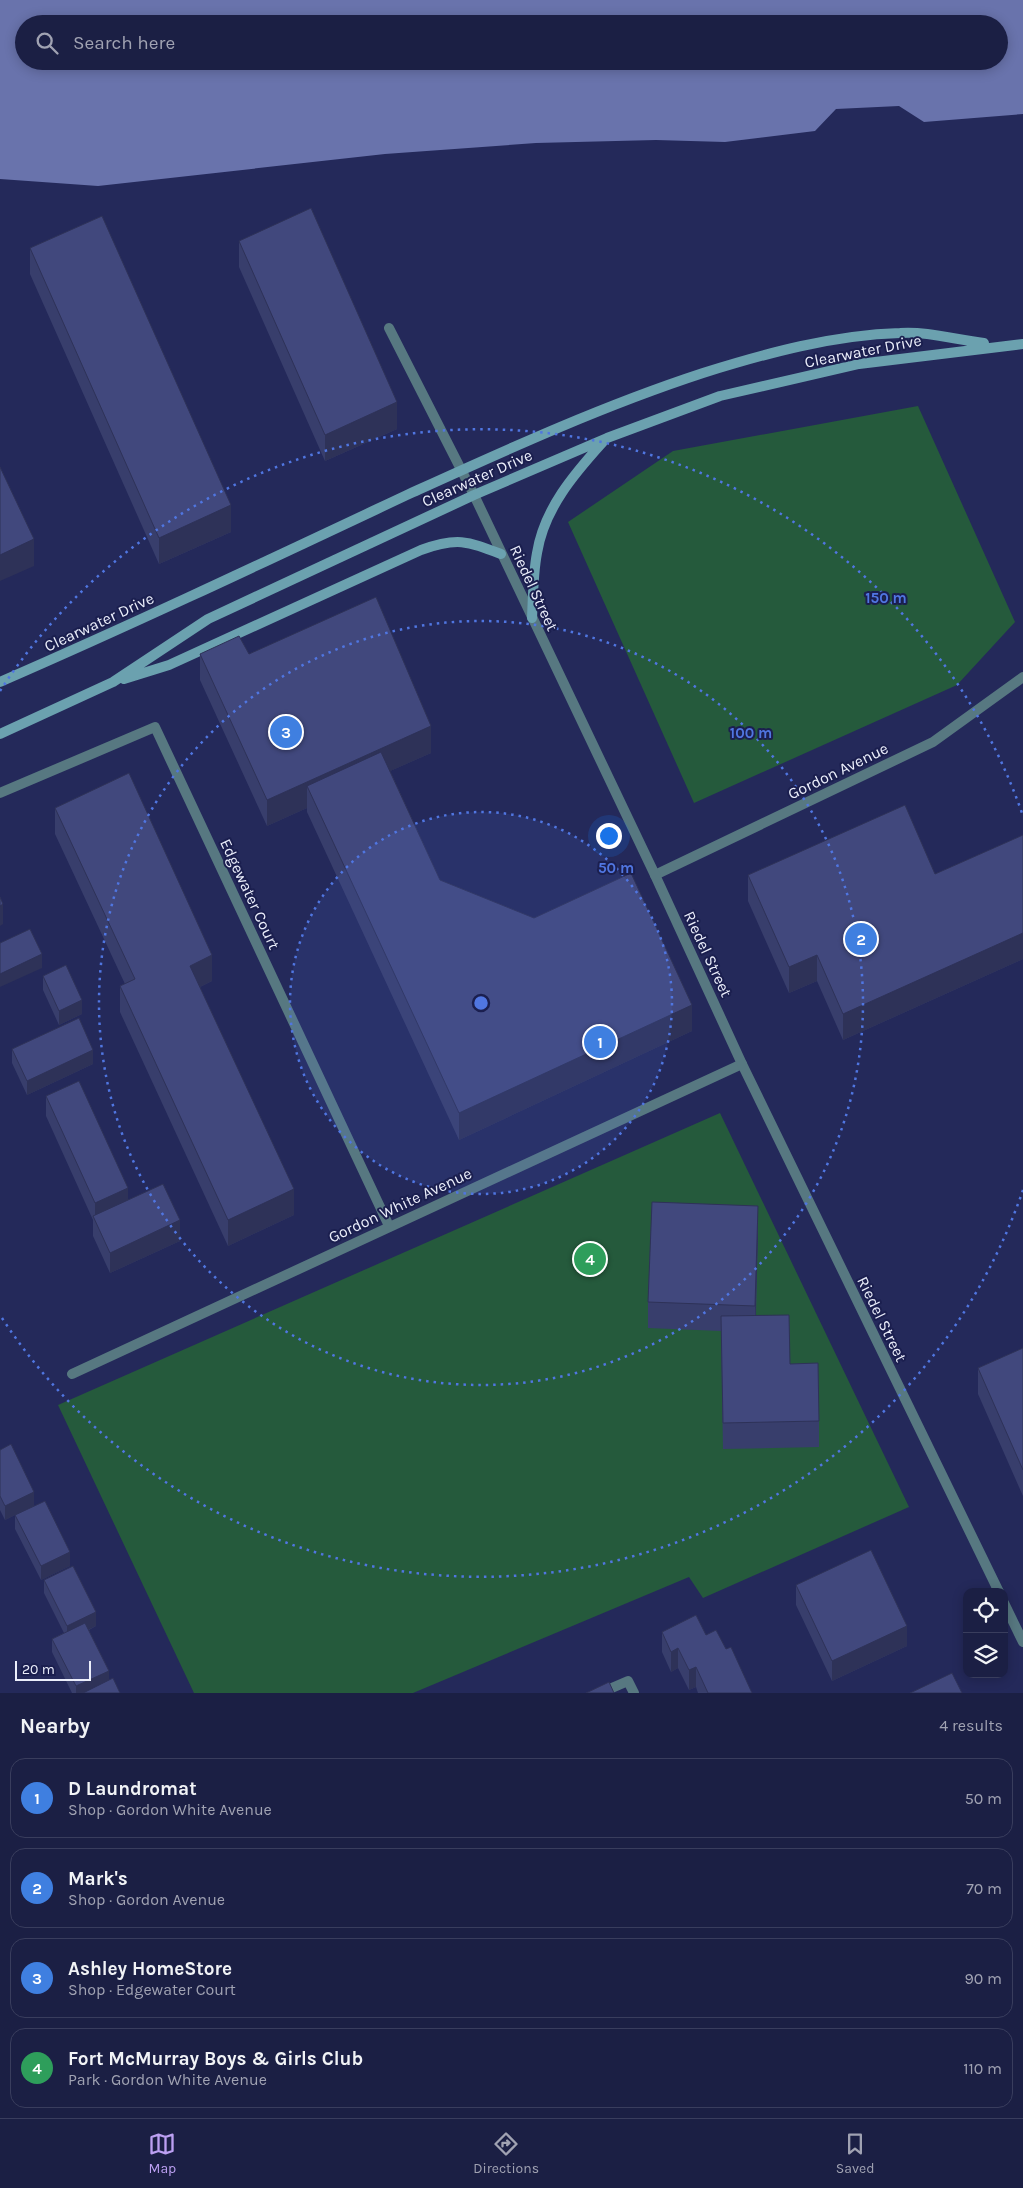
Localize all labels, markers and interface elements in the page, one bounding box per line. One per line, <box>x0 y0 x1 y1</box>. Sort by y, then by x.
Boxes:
search box <box>15 15 1008 70</box>
icon: search <box>33 29 61 57</box>
text: Search here <box>73 32 175 54</box>
street label: Clearwater Drive <box>803 330 923 372</box>
street label: Clearwater Drive <box>419 445 535 511</box>
street label: Riedel Street <box>506 542 562 634</box>
street label: Clearwater Drive <box>41 588 157 656</box>
text: 150 m <box>865 589 907 607</box>
pin: 3 <box>270 713 302 751</box>
text: 100 m <box>730 724 772 742</box>
street label: Gordon Avenue <box>785 739 891 803</box>
your location <box>596 823 622 849</box>
street label: Edgewater Court <box>216 836 284 952</box>
text: 50 m <box>598 859 634 877</box>
street label: Riedel Street <box>680 908 736 1000</box>
pin: 2 <box>845 920 877 958</box>
centre of rings <box>472 994 490 1012</box>
pin: 1 <box>584 1023 616 1061</box>
street label: Gordon White Avenue <box>325 1163 475 1247</box>
pin: 4 <box>574 1240 606 1278</box>
street label: Riedel Street <box>853 1273 911 1365</box>
map controls <box>963 1588 1008 1678</box>
button: locate <box>963 1588 1008 1633</box>
button: layers <box>963 1633 1008 1678</box>
scale bar <box>15 1658 91 1681</box>
text: 20 m <box>22 1661 55 1678</box>
text: Nearby <box>20 1714 90 1738</box>
text: 4 results <box>939 1716 1003 1735</box>
text: D Laundromat <box>68 1778 197 1800</box>
text: 1 <box>34 1789 40 1808</box>
text: 50 m <box>965 1789 1002 1808</box>
text: Shop · Gordon White Avenue <box>68 1800 272 1819</box>
text: Mark's <box>68 1868 128 1890</box>
text: 2 <box>32 1879 42 1898</box>
text: 70 m <box>966 1879 1002 1898</box>
text: Shop · Gordon Avenue <box>68 1890 225 1909</box>
text: Ashley HomeStore <box>68 1958 232 1980</box>
text: 3 <box>32 1969 42 1988</box>
text: 90 m <box>964 1969 1002 1988</box>
text: Shop · Edgewater Court <box>68 1980 236 1999</box>
text: Fort McMurray Boys & Girls Club <box>68 2048 363 2070</box>
text: 4 <box>32 2059 42 2078</box>
text: 110 m <box>963 2059 1002 2078</box>
text: Park · Gordon White Avenue <box>68 2070 267 2089</box>
tab: Map <box>148 2130 176 2177</box>
tab: Directions <box>473 2130 539 2177</box>
tab: Saved <box>836 2130 875 2177</box>

